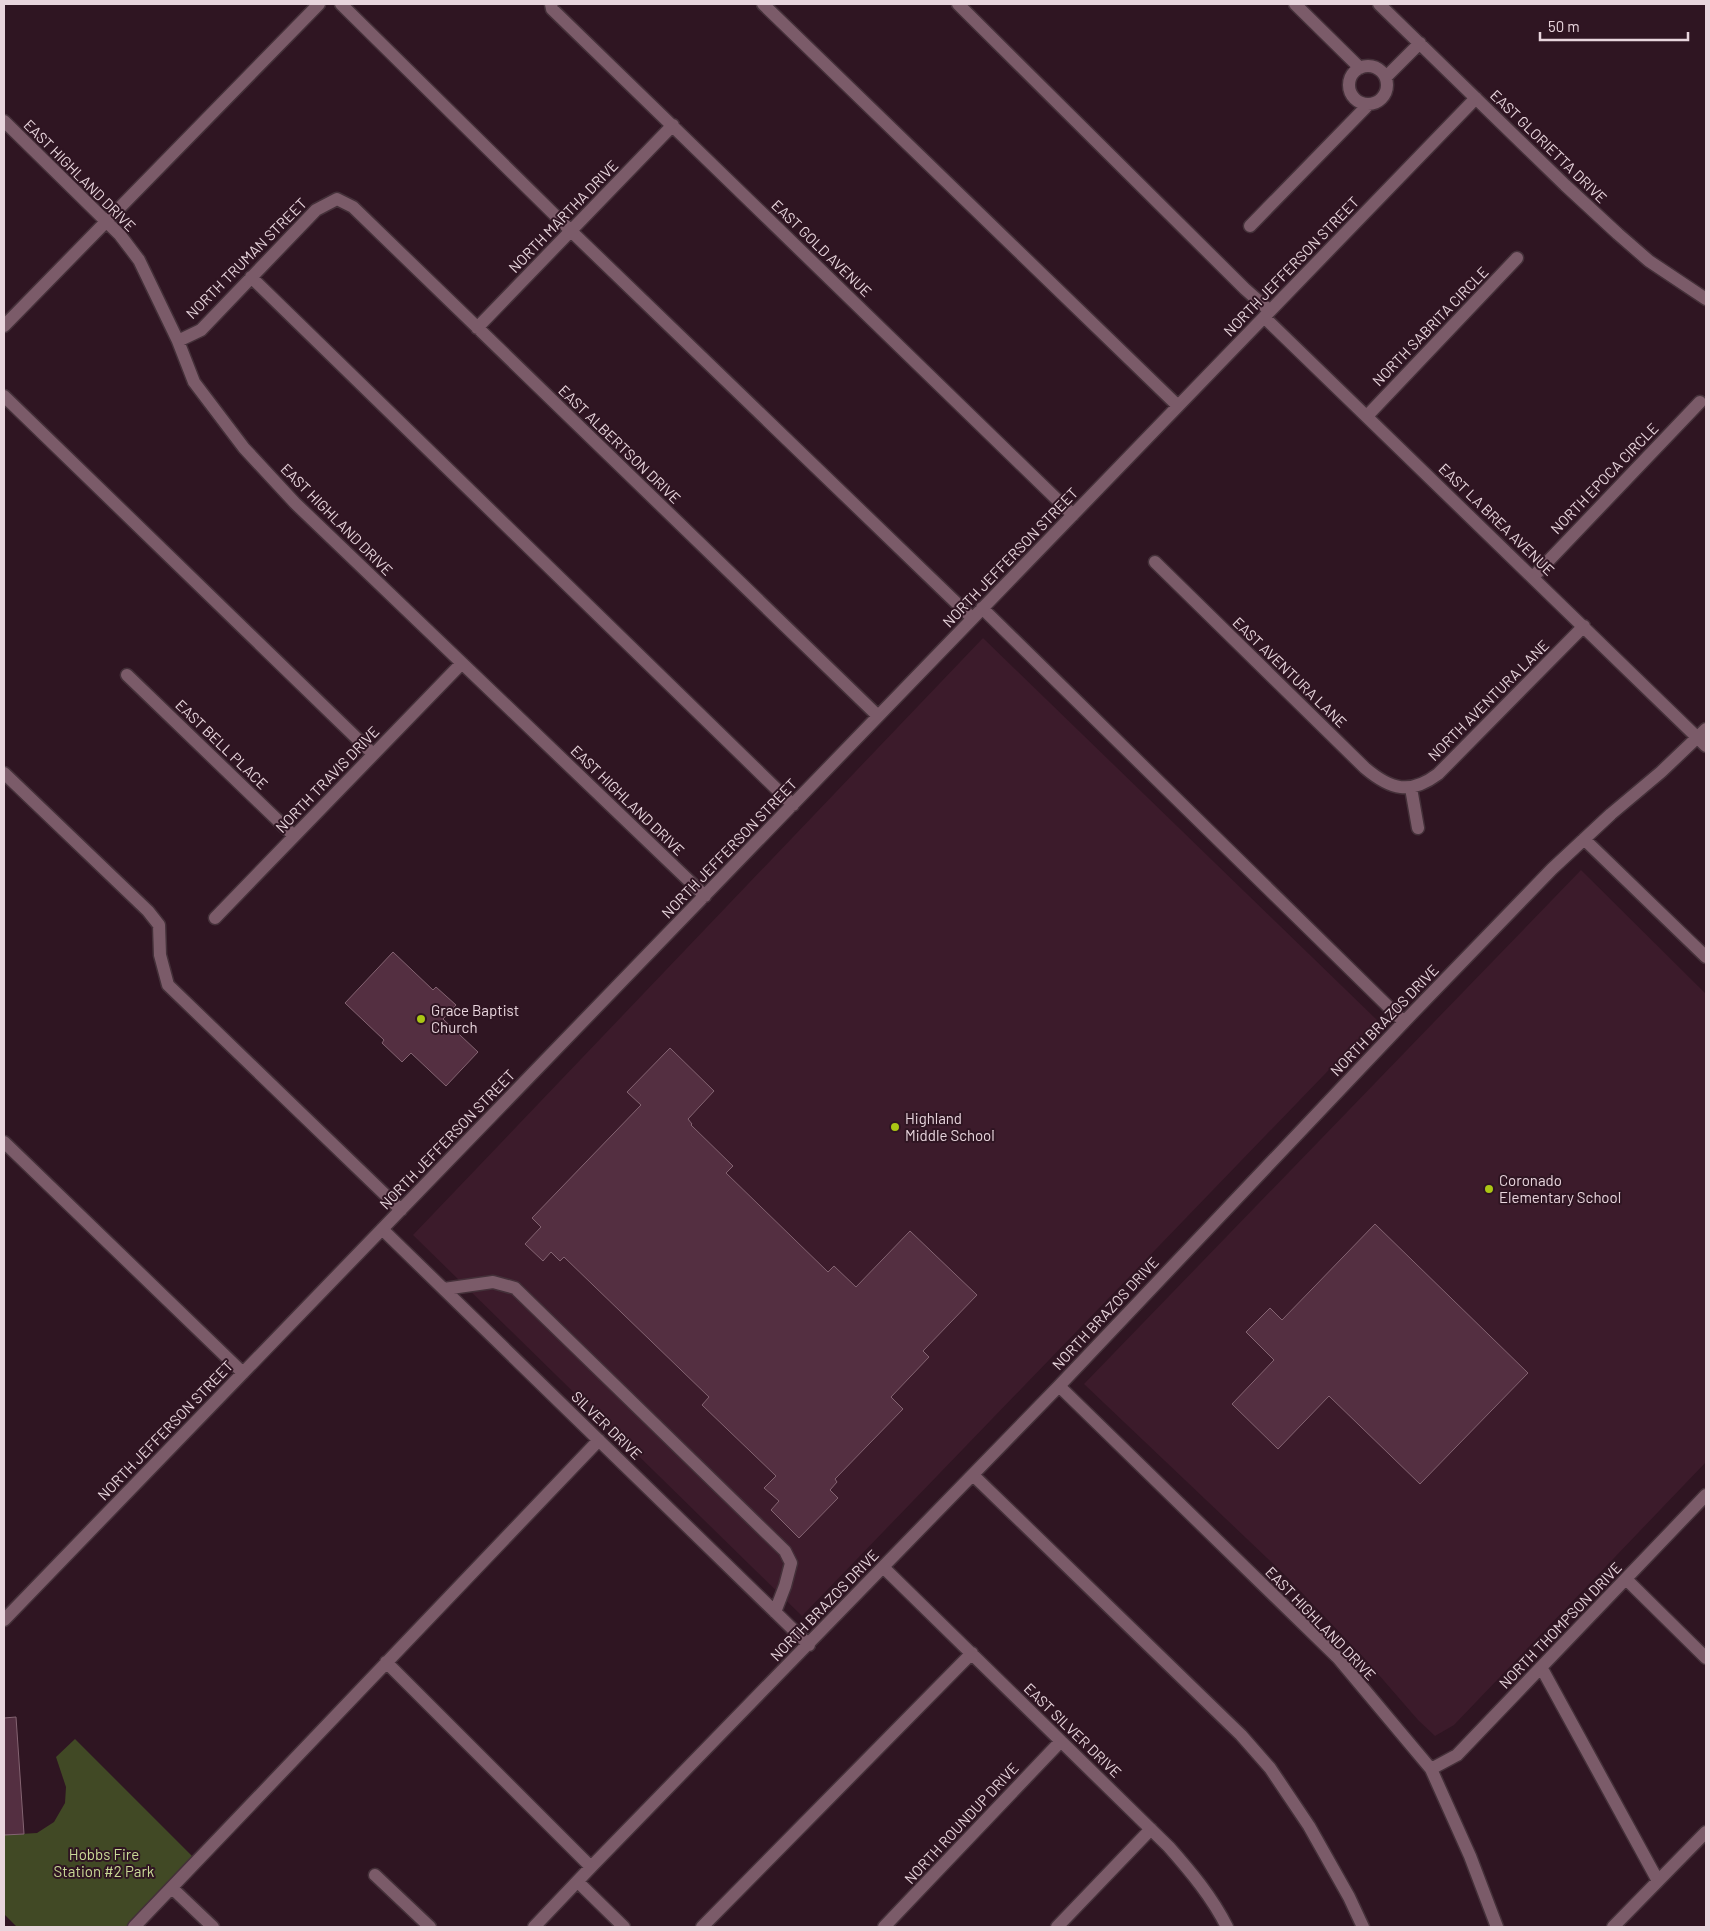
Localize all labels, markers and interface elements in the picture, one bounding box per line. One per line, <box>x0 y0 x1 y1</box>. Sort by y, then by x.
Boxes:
scale bar <box>1540 10 1688 42</box>
text: 50 m <box>1548 17 1580 35</box>
street label: EAST GLORIETTA DRIVE <box>1487 86 1611 206</box>
street label: EAST HIGHLAND DRIVE <box>20 115 140 235</box>
street label: NORTH MARTHA DRIVE <box>505 156 621 276</box>
street label: NORTH JEFFERSON STREET <box>1220 192 1362 340</box>
street label: NORTH TRUMAN STREET <box>182 194 310 322</box>
street label: EAST GOLD AVENUE <box>768 196 876 300</box>
street label: NORTH SABRITA CIRCLE <box>1368 263 1492 389</box>
street label: EAST ALBERTSON DRIVE <box>555 381 685 507</box>
street label: NORTH EPOCA CIRCLE <box>1546 419 1662 537</box>
street label: EAST HIGHLAND DRIVE <box>277 459 397 579</box>
street label: EAST LA BREA AVENUE <box>1435 459 1559 579</box>
street label: NORTH JEFFERSON STREET <box>939 483 1081 631</box>
street label: EAST AVENTURA LANE <box>1229 613 1351 731</box>
street label: NORTH AVENTURA LANE <box>1424 636 1552 764</box>
street label: EAST BELL PLACE <box>172 695 272 793</box>
street label: NORTH TRAVIS DRIVE <box>271 722 383 836</box>
street label: EAST HIGHLAND DRIVE <box>568 741 688 859</box>
street label: NORTH JEFFERSON STREET <box>658 774 800 922</box>
street label: NORTH BRAZOS DRIVE <box>1326 961 1442 1079</box>
place label: Grace Baptist Church <box>431 1001 519 1036</box>
marker: Grace Baptist Church <box>415 1013 427 1025</box>
street label: NORTH JEFFERSON STREET <box>376 1065 518 1213</box>
place label: Highland Middle School <box>905 1109 995 1144</box>
marker: Highland Middle School <box>889 1121 901 1133</box>
place label: Coronado Elementary School <box>1499 1171 1621 1206</box>
marker: Coronado Elementary School <box>1483 1183 1495 1195</box>
street label: NORTH BRAZOS DRIVE <box>1048 1253 1162 1373</box>
street label: NORTH JEFFERSON STREET <box>94 1356 236 1504</box>
street label: SILVER DRIVE <box>568 1387 646 1463</box>
street label: NORTH BRAZOS DRIVE <box>766 1546 882 1664</box>
street label: NORTH THOMPSON DRIVE <box>1495 1558 1625 1692</box>
street label: EAST HIGHLAND DRIVE <box>1262 1563 1380 1683</box>
street label: EAST SILVER DRIVE <box>1021 1679 1125 1781</box>
street label: NORTH ROUNDUP DRIVE <box>900 1759 1022 1887</box>
park label: Hobbs Fire Station #2 Park <box>54 1845 155 1880</box>

